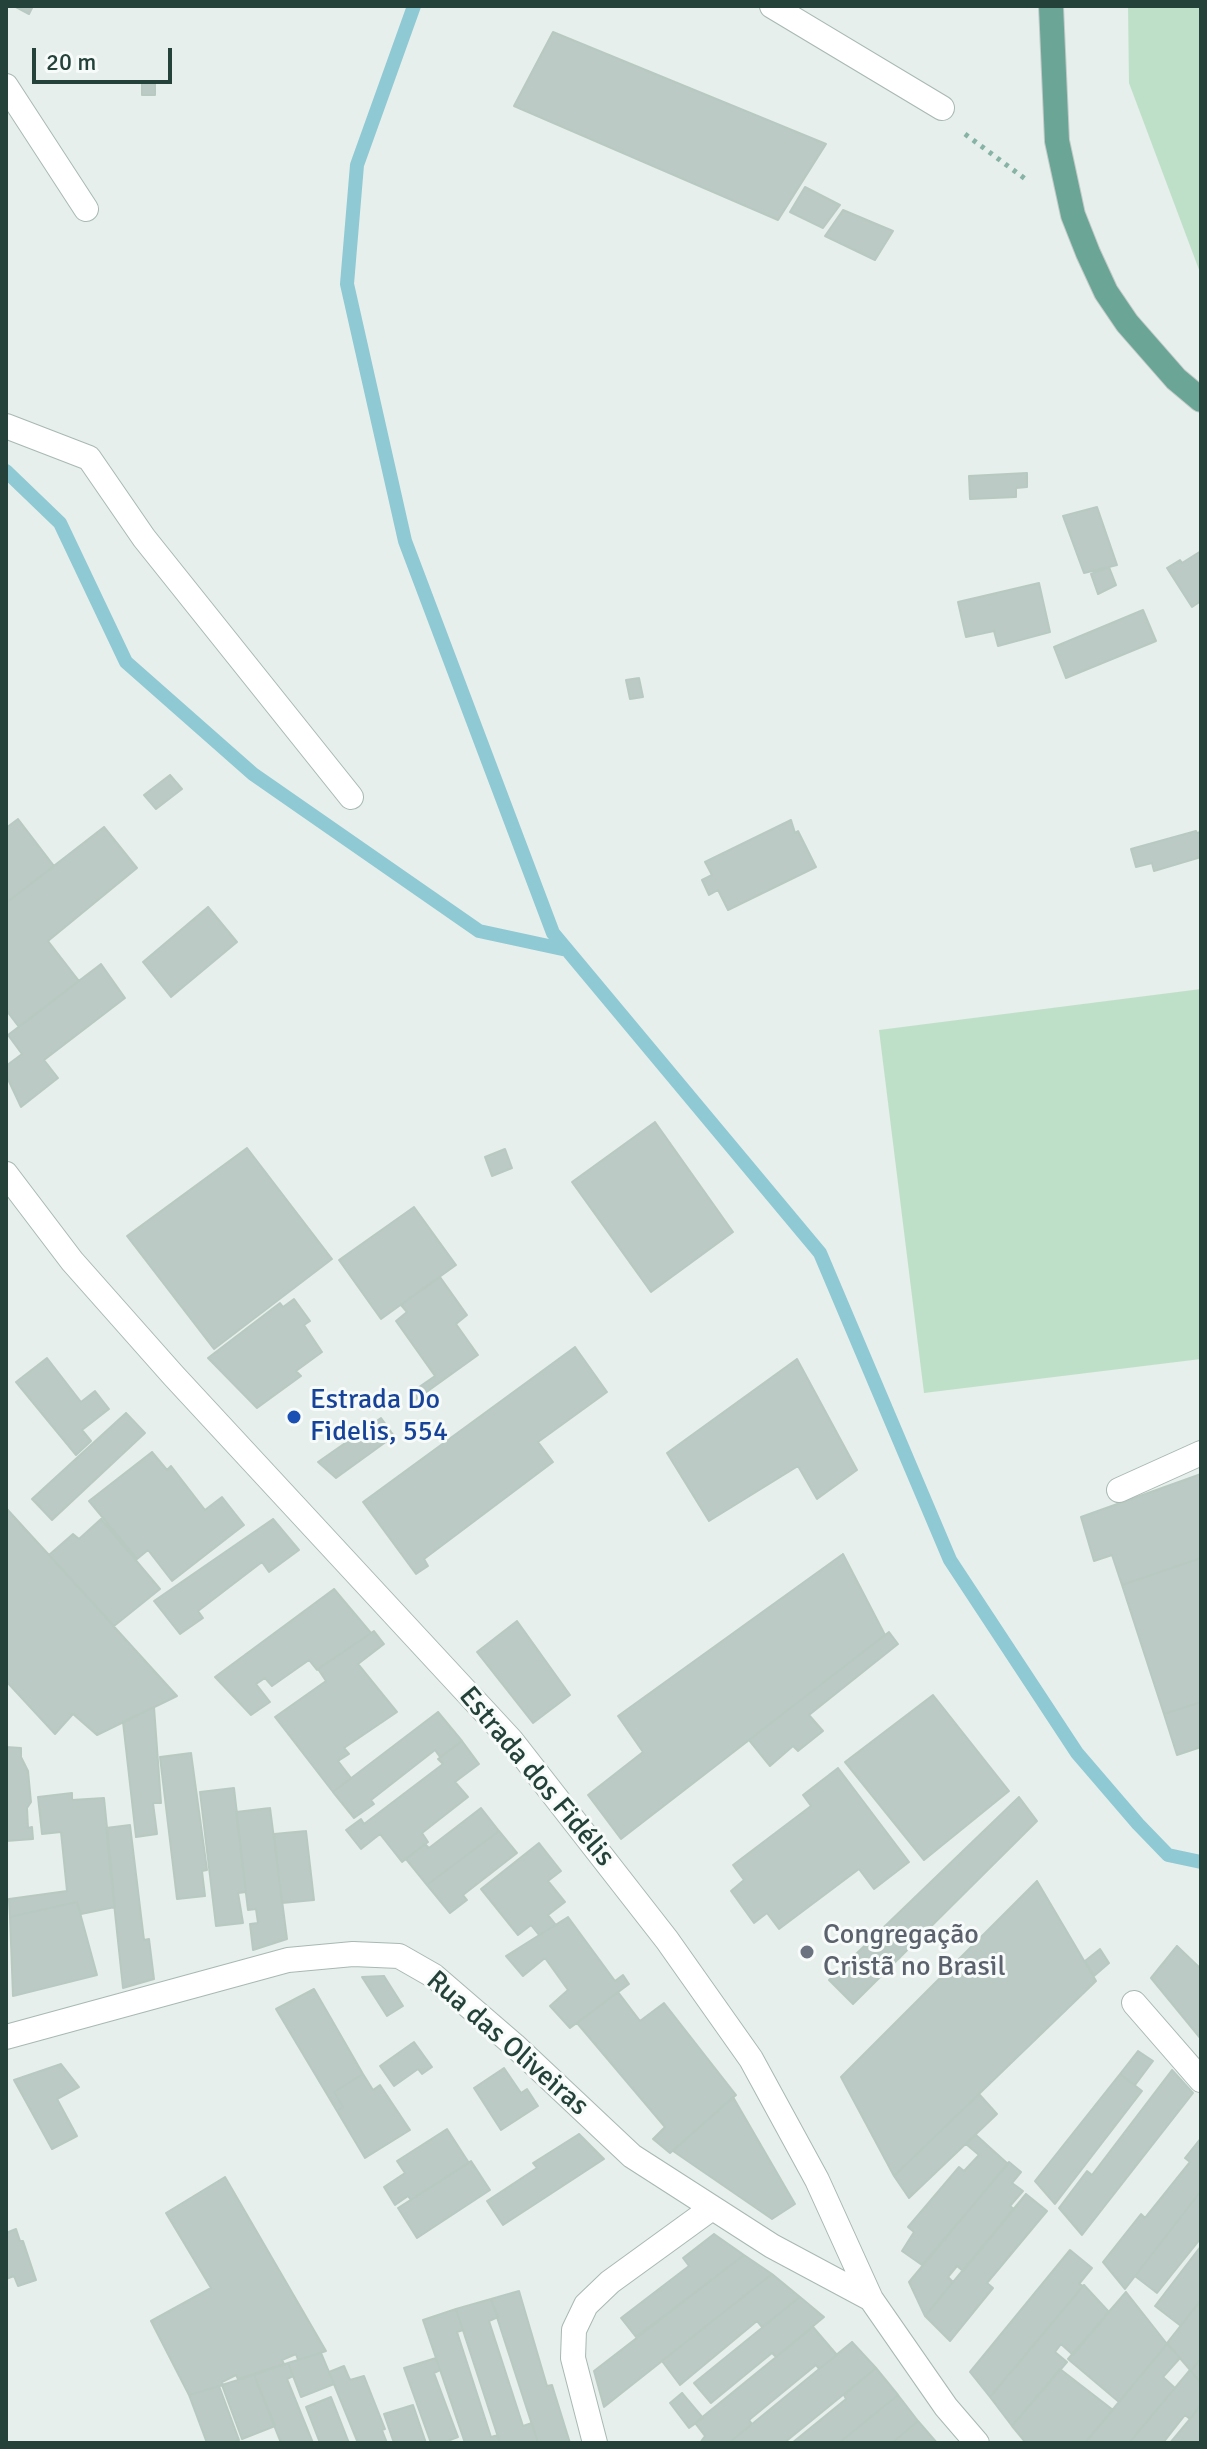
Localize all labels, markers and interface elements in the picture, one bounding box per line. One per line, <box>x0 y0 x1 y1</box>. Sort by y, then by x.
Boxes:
scale bar <box>36 32 176 82</box>
text: 20 m <box>46 47 96 77</box>
place label: Estrada Do Fidelis, 554 <box>310 1384 448 1450</box>
marker: Estrada Do Fidelis, 554 <box>285 1408 303 1426</box>
street label: Estrada dos Fidélis <box>451 1680 621 1874</box>
place label: Congregação Cristã no Brasil <box>823 1919 1006 1985</box>
marker: Congregação Cristã no Brasil <box>798 1943 816 1961</box>
street label: Rua das Oliveiras <box>419 1965 595 2123</box>

